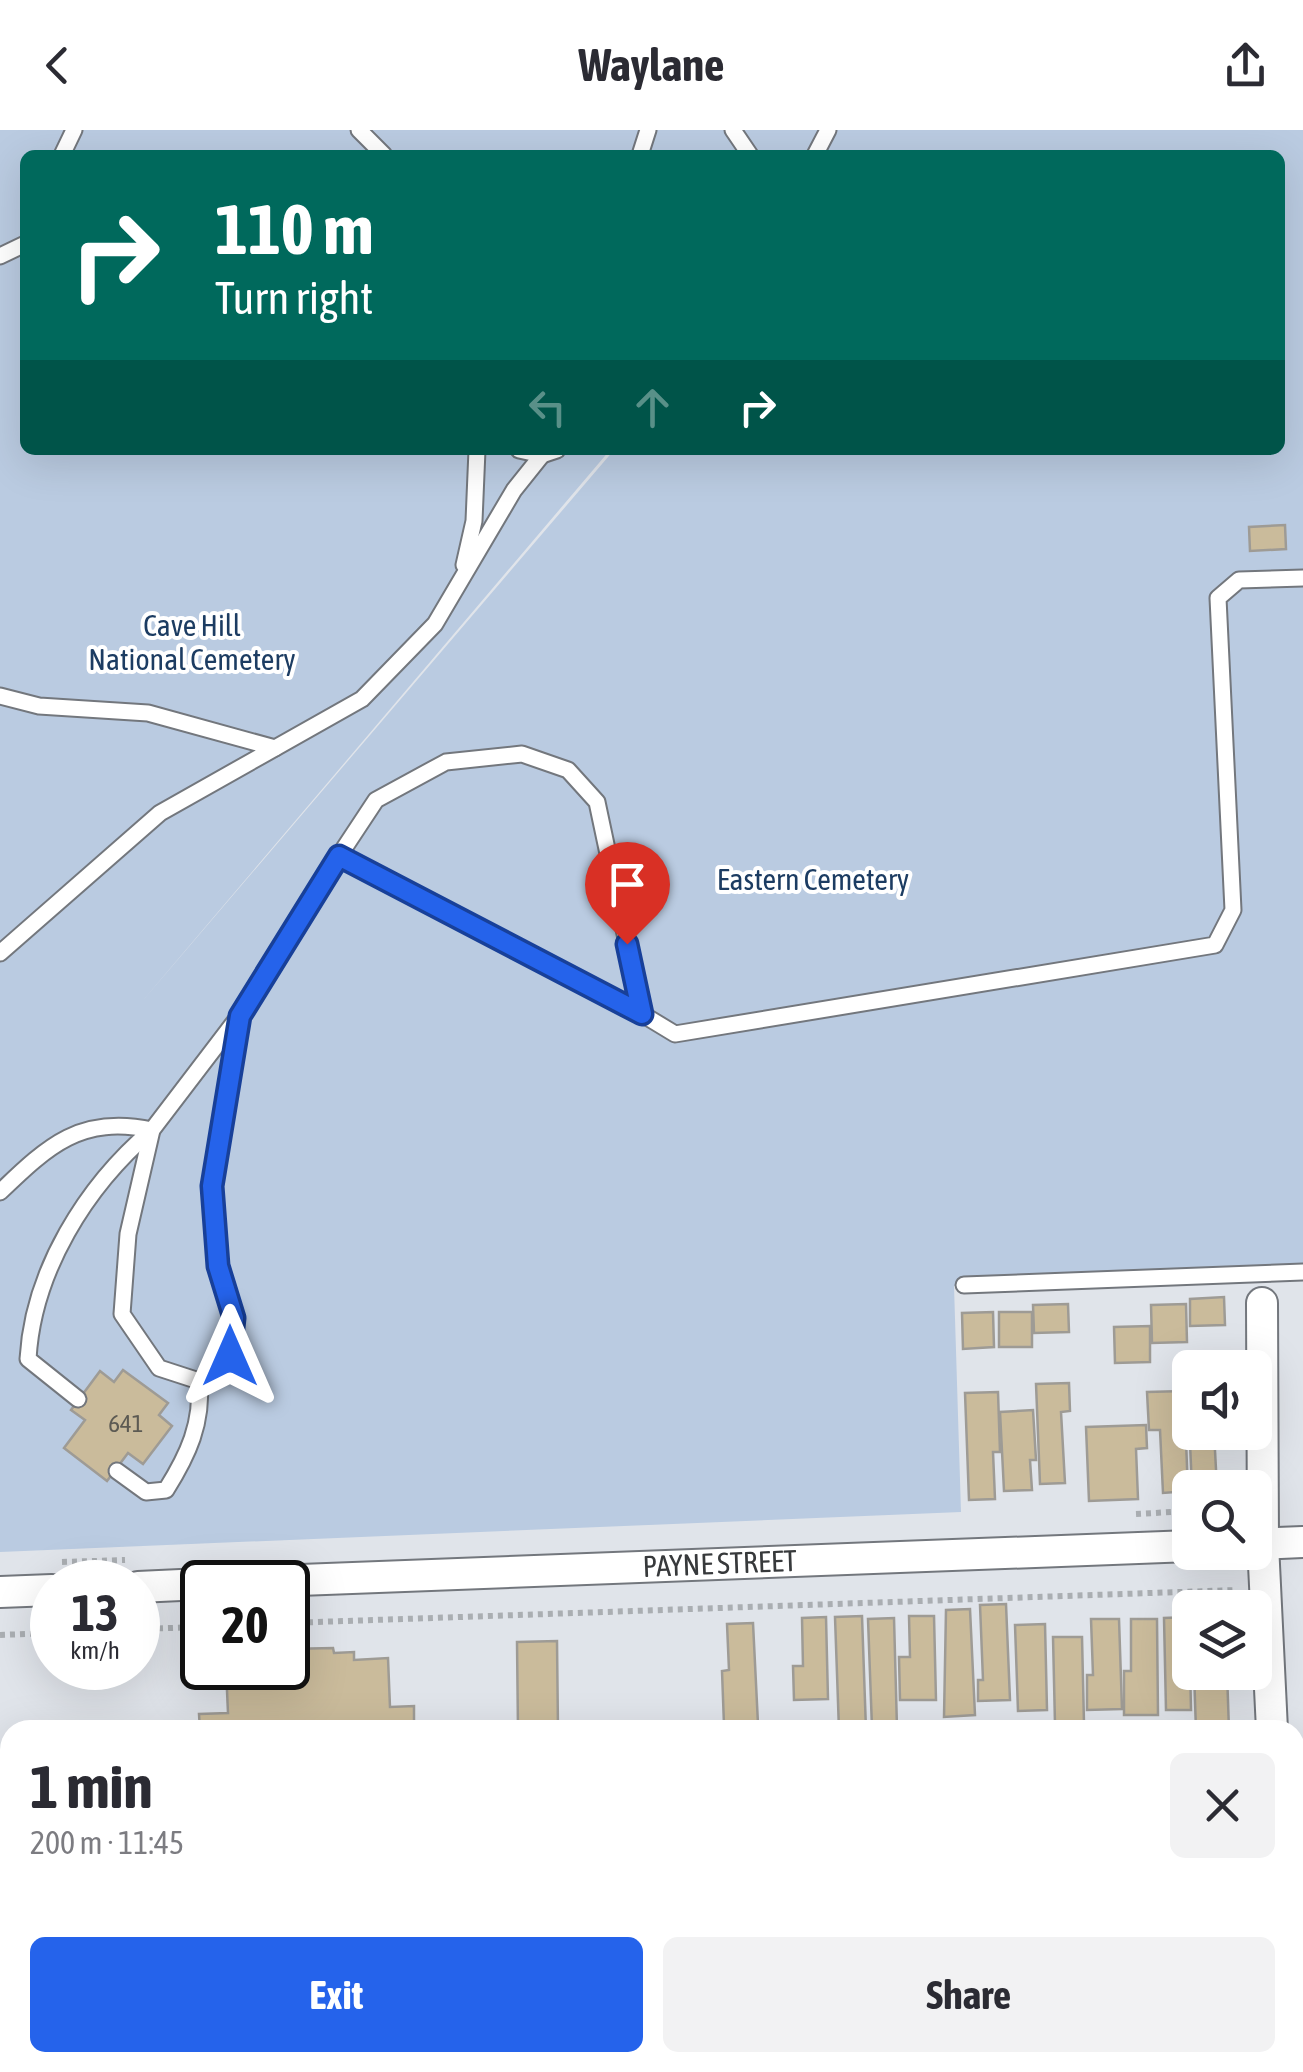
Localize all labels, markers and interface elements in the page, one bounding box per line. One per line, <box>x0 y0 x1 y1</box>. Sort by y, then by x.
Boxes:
icon: back <box>30 38 85 93</box>
icon: share <box>1218 38 1273 93</box>
text: Waylane <box>579 39 724 91</box>
text: 110 m <box>215 189 374 269</box>
icon: right <box>50 190 180 320</box>
text: Turn right <box>215 272 373 324</box>
icon: left <box>520 380 575 435</box>
icon: ahead <box>625 380 680 435</box>
icon: right <box>730 380 785 435</box>
park label: Cave Hill National Cemetery <box>88 608 296 676</box>
pin <box>585 842 670 945</box>
icon: arrive <box>600 857 655 912</box>
park label: Eastern Cemetery <box>717 862 909 896</box>
position arrow <box>178 1304 282 1408</box>
map controls <box>1172 1350 1272 1690</box>
button: sound <box>1172 1350 1272 1450</box>
house number: 641 <box>108 1409 144 1437</box>
button: search <box>1172 1470 1272 1570</box>
street label: PAYNE STREET <box>642 1543 797 1583</box>
speed limit sign: 20 <box>180 1560 310 1690</box>
text: 13 <box>71 1584 118 1642</box>
button: layers <box>1172 1590 1272 1690</box>
text: km/h <box>70 1636 120 1664</box>
text: 1 min <box>30 1752 153 1821</box>
button: close <box>1170 1753 1275 1858</box>
text: 200 m · 11:45 <box>30 1824 184 1861</box>
button: Exit <box>30 1937 643 2052</box>
button: Share <box>663 1937 1275 2052</box>

